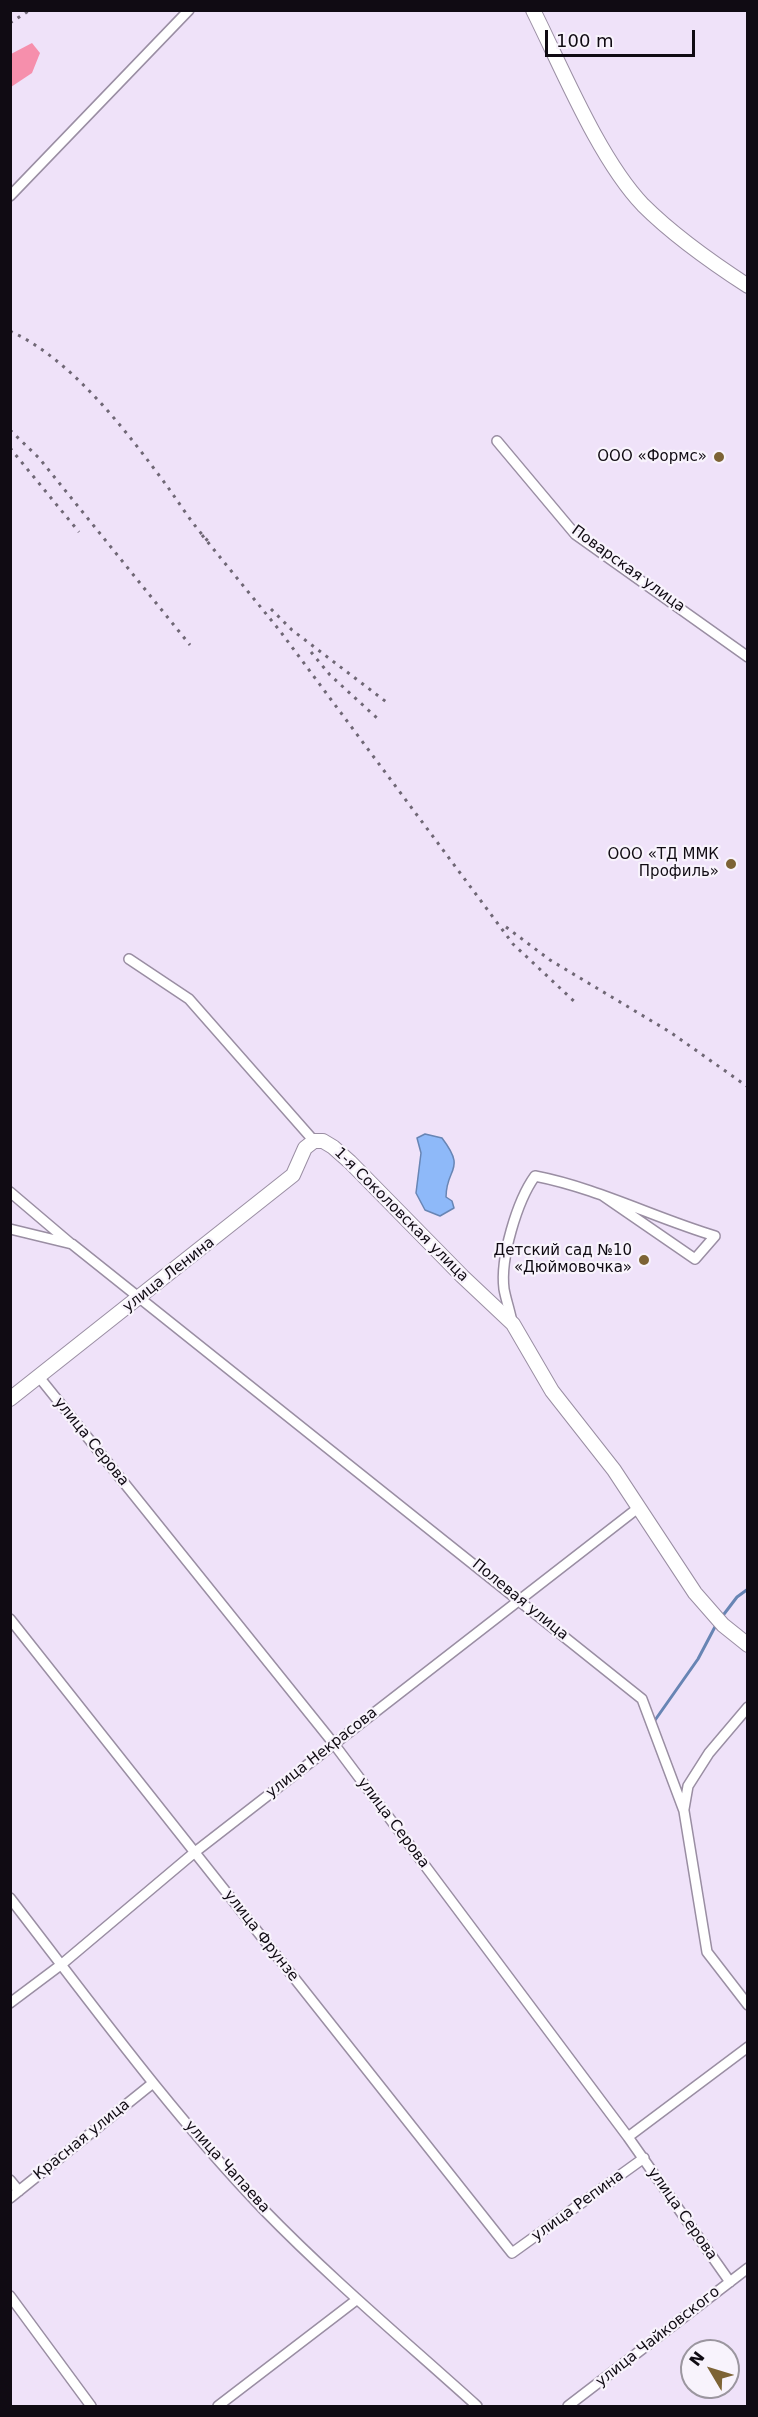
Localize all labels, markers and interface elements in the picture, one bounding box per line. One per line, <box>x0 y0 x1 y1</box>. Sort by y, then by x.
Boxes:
scale bar <box>548 18 698 56</box>
text: 100 m <box>556 30 614 51</box>
place label: ООО «Формс» <box>597 448 707 466</box>
marker: ООО «Формс» <box>712 450 726 464</box>
street label: Поварская улица <box>568 522 688 616</box>
place label: ООО «ТД ММК Профиль» <box>607 846 719 881</box>
marker: ООО «ТД ММК Профиль» <box>724 857 738 871</box>
street label: 1-я Соколовская улица <box>330 1144 472 1286</box>
street label: улица Ленина <box>120 1234 218 1316</box>
place label: Детский сад №10 «Дюймовочка» <box>493 1242 632 1277</box>
marker: Детский сад №10 «Дюймовочка» <box>637 1253 651 1267</box>
street label: улица Серова <box>50 1394 132 1490</box>
street label: Полевая улица <box>468 1556 572 1644</box>
street label: улица Некрасова <box>263 1704 381 1802</box>
street label: улица Серова <box>353 1774 433 1872</box>
street label: улица Фрунзе <box>220 1887 302 1985</box>
street label: Красная улица <box>30 2096 134 2184</box>
street label: улица Чапаева <box>181 2117 273 2217</box>
street label: улица Серова <box>643 2164 721 2264</box>
street label: улица Репина <box>529 2167 627 2245</box>
street label: улица Чайковского <box>592 2283 724 2391</box>
north arrow <box>680 2339 740 2399</box>
text: N <box>685 2348 709 2370</box>

